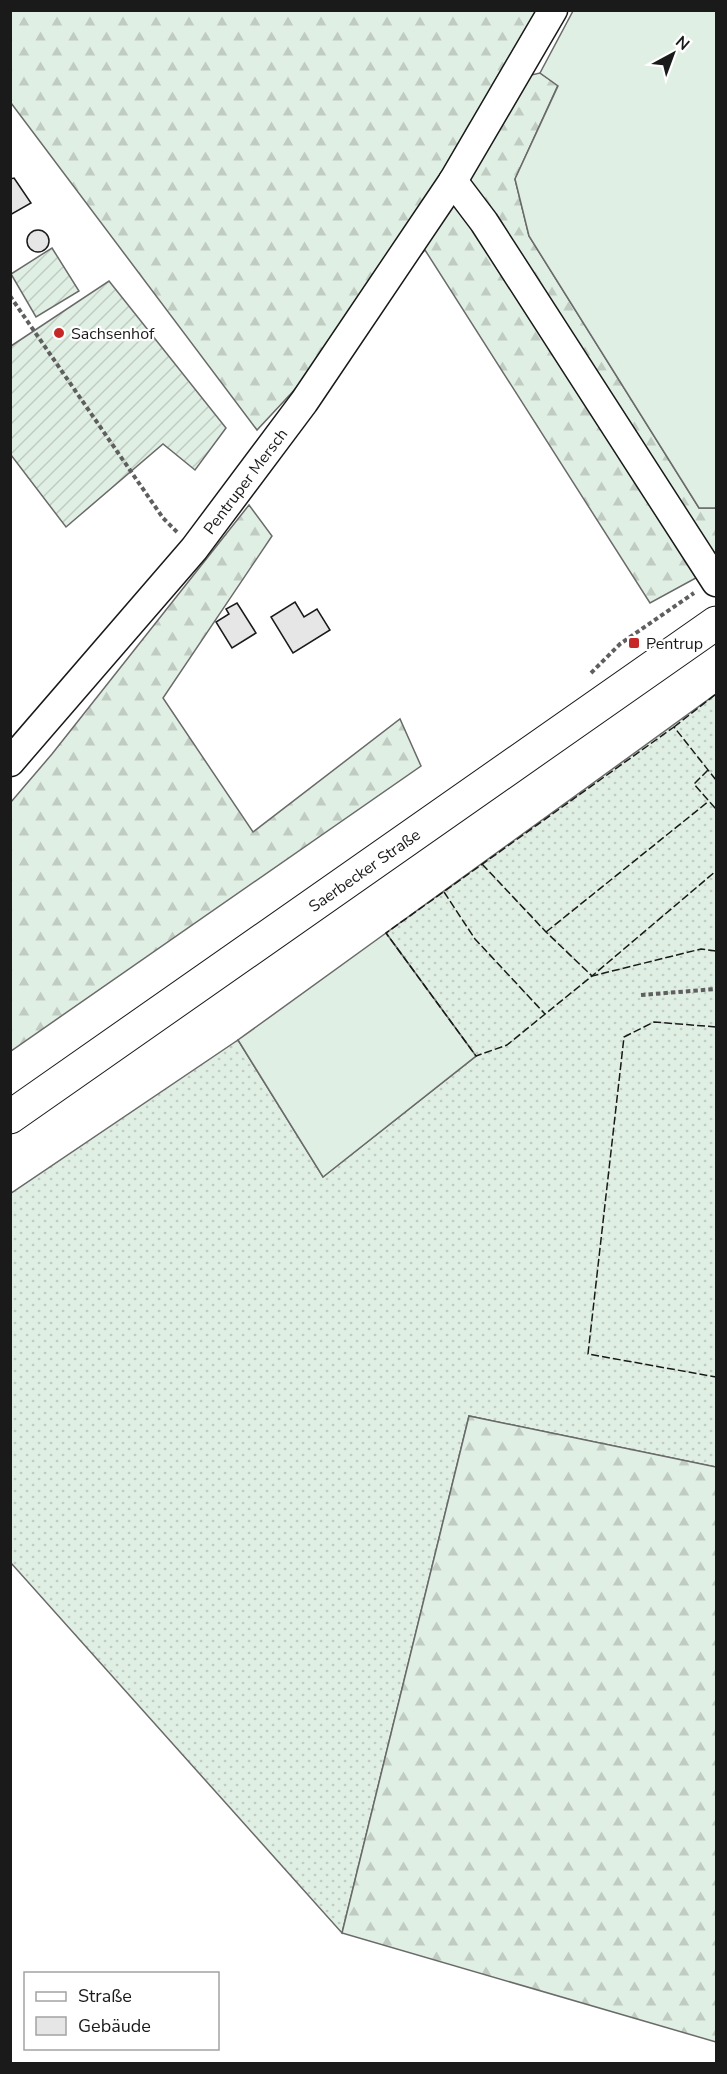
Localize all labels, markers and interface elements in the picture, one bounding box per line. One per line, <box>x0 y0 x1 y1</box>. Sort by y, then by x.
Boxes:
north arrow <box>643 24 703 84</box>
text: N <box>670 31 694 56</box>
place label: Sachsenhof <box>71 323 155 345</box>
marker: Sachsenhof <box>52 326 66 340</box>
street label: Pentruper Mersch <box>199 424 293 539</box>
place label: Pentrup <box>646 633 703 655</box>
marker: Pentrup <box>627 636 641 650</box>
street label: Saerbecker Straße <box>304 824 425 918</box>
legend <box>24 1972 219 2050</box>
text: Straße <box>78 1984 132 2008</box>
text: Gebäude <box>78 2014 151 2038</box>

